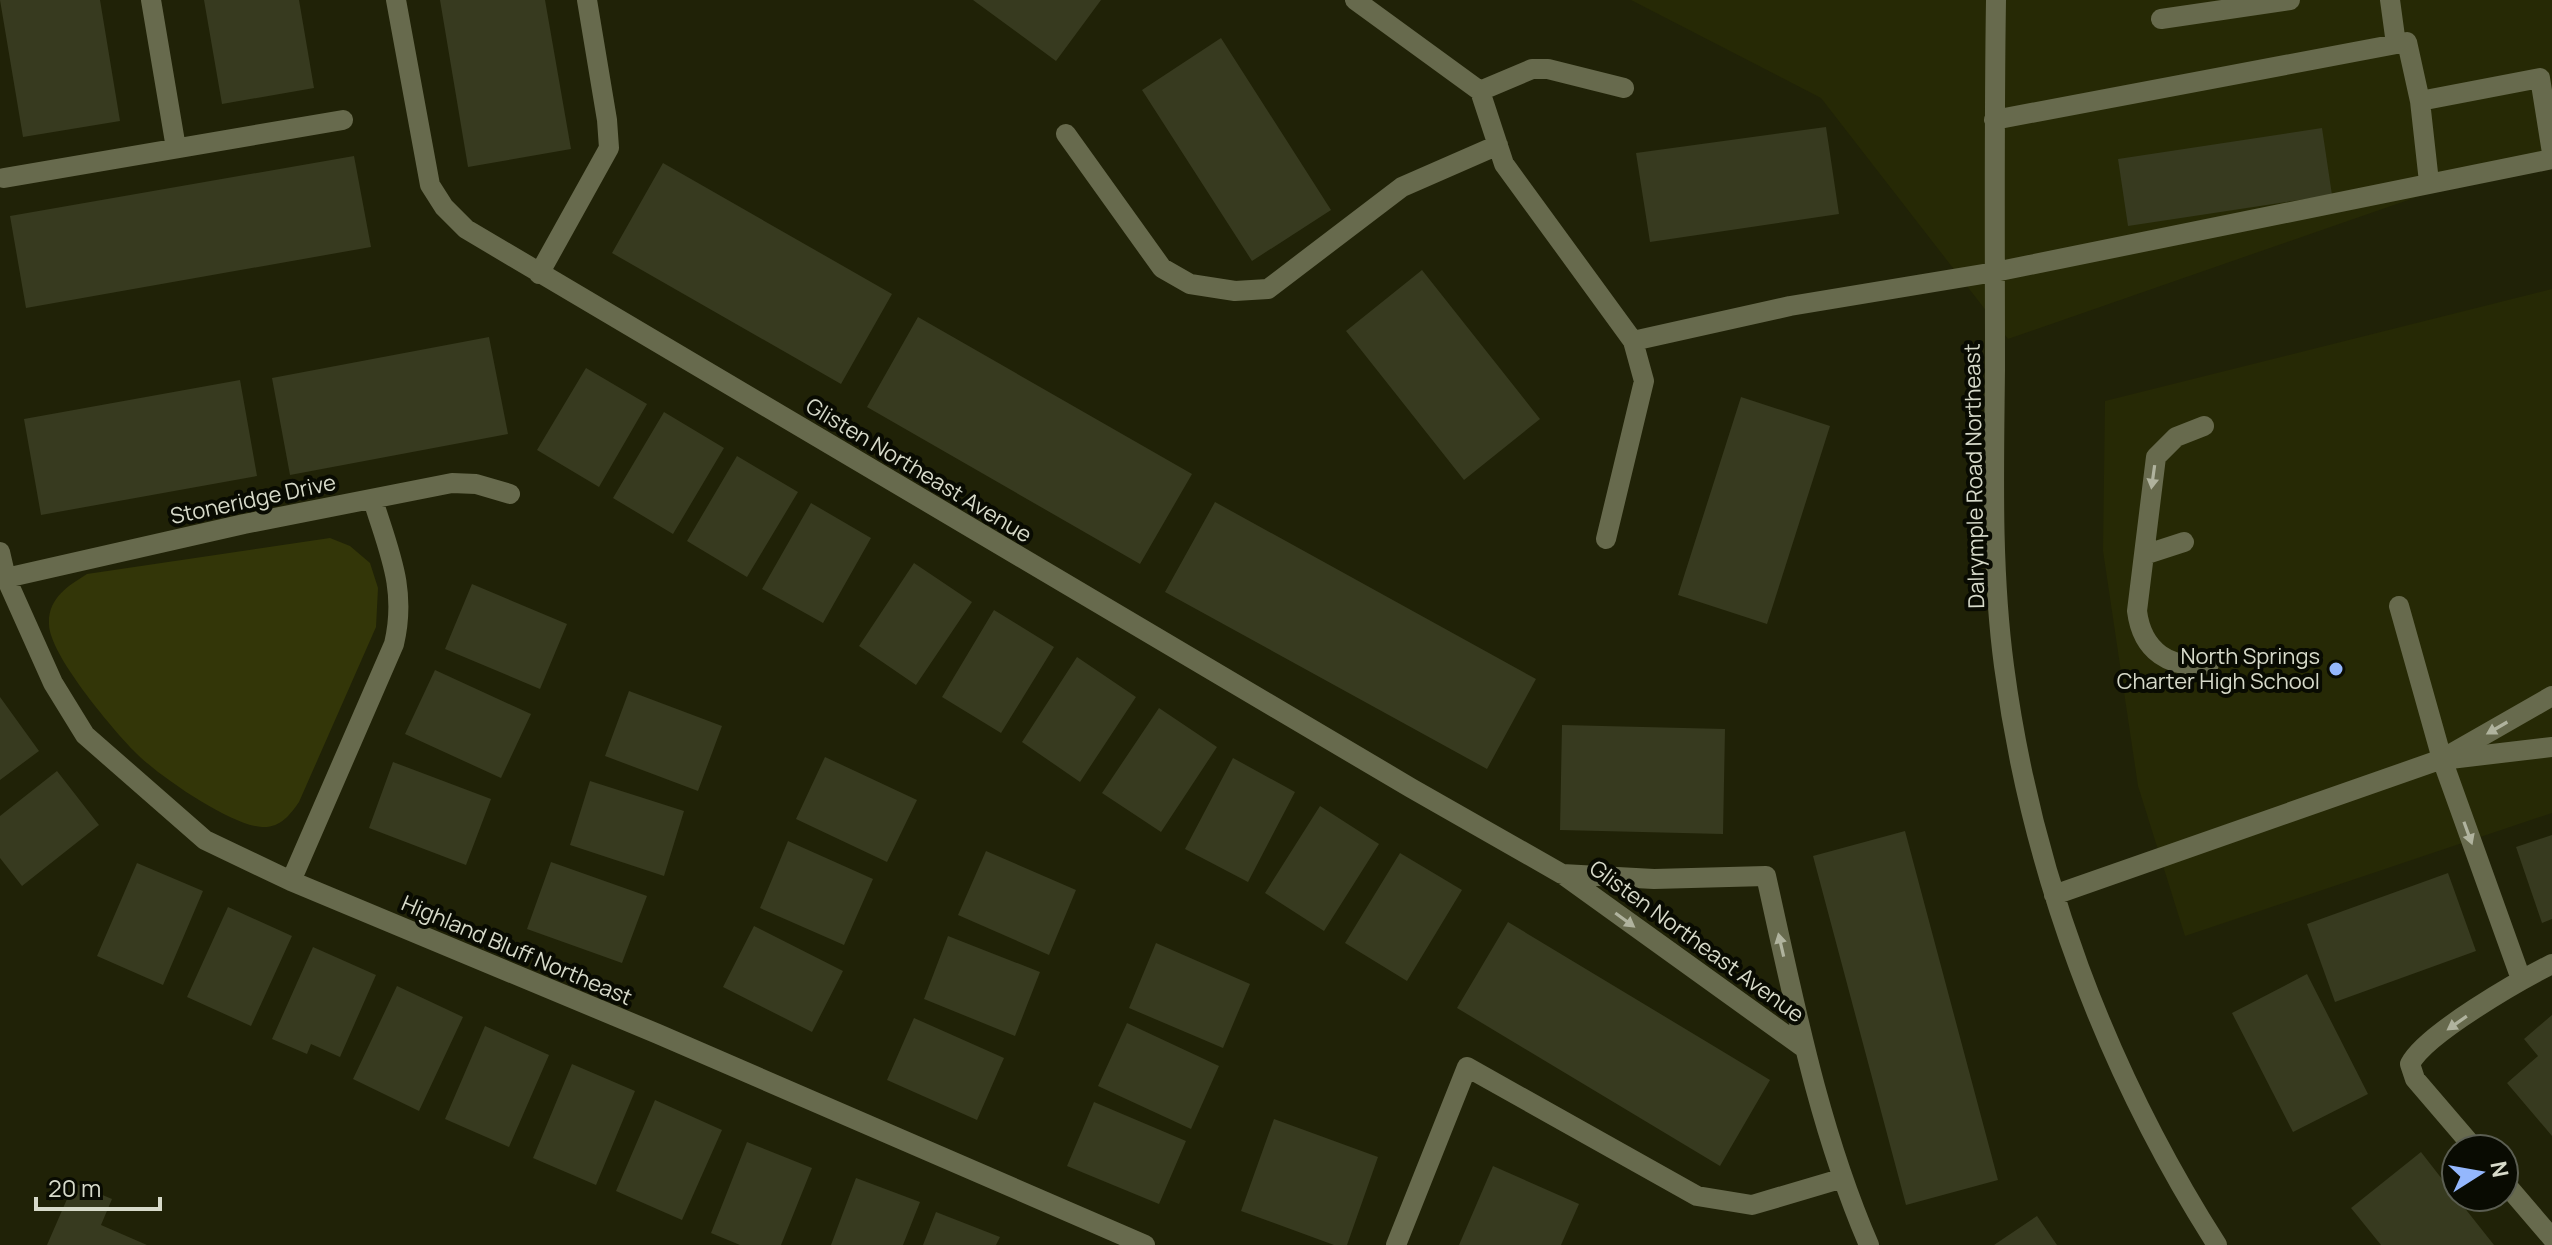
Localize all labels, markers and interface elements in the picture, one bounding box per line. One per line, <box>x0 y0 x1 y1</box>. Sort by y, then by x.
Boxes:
street label: Dalrymple Road Northeast <box>1957 343 1991 609</box>
street label: Glisten Northeast Avenue <box>800 391 1038 550</box>
one-way arrow <box>2146 465 2159 490</box>
street label: Stoneridge Drive <box>167 467 339 531</box>
place label: North Springs Charter High School <box>2117 641 2320 696</box>
marker: North Springs Charter High School <box>2327 660 2345 678</box>
one-way arrow <box>2486 721 2508 735</box>
one-way arrow <box>2463 821 2475 845</box>
street label: Glisten Northeast Avenue <box>1584 853 1810 1029</box>
street label: Highland Bluff Northeast <box>397 888 637 1012</box>
one-way arrow <box>1615 911 1636 927</box>
one-way arrow <box>1774 932 1787 957</box>
one-way arrow <box>2447 1015 2468 1030</box>
north arrow <box>2440 1133 2520 1213</box>
text: N <box>2483 1159 2516 1180</box>
scale bar <box>36 1161 160 1211</box>
text: 20 m <box>48 1171 101 1204</box>

